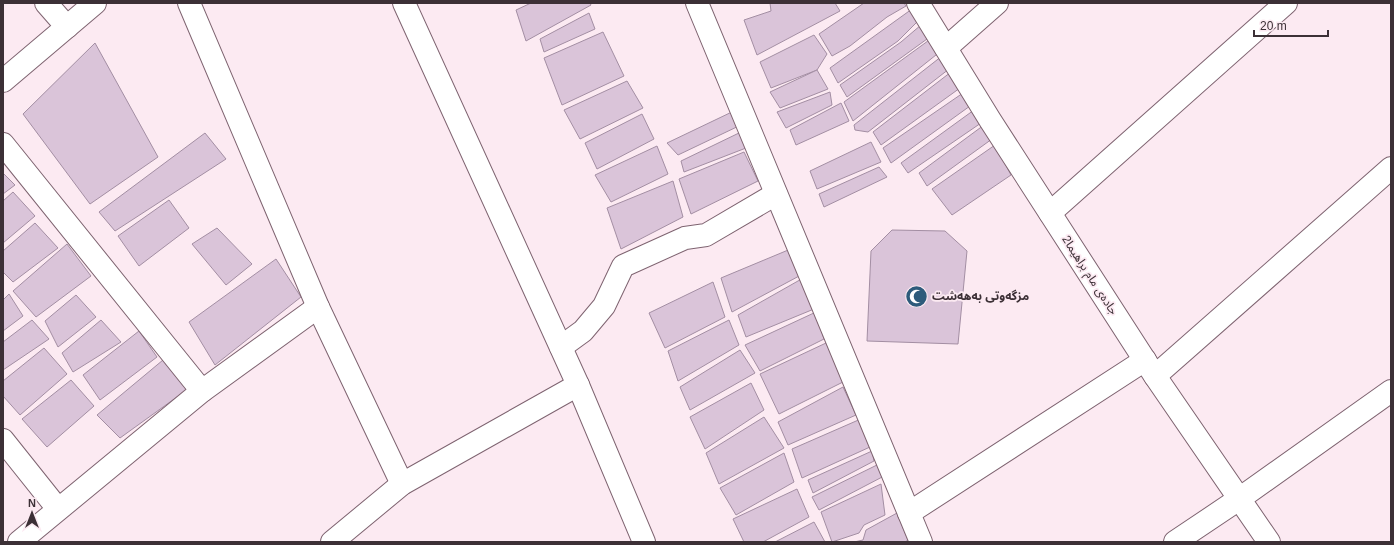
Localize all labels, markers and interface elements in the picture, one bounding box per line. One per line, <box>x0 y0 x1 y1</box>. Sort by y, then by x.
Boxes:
scale bar <box>1254 12 1328 38</box>
text: 20 m <box>1260 19 1287 33</box>
street label: جادەی مام براهیما2 <box>1058 233 1121 318</box>
mosque icon: مزگەوتی بەهەشت <box>903 283 929 309</box>
place label: مزگەوتی بەهەشت <box>932 289 1029 303</box>
north arrow <box>12 493 52 533</box>
text: N <box>28 497 36 509</box>

